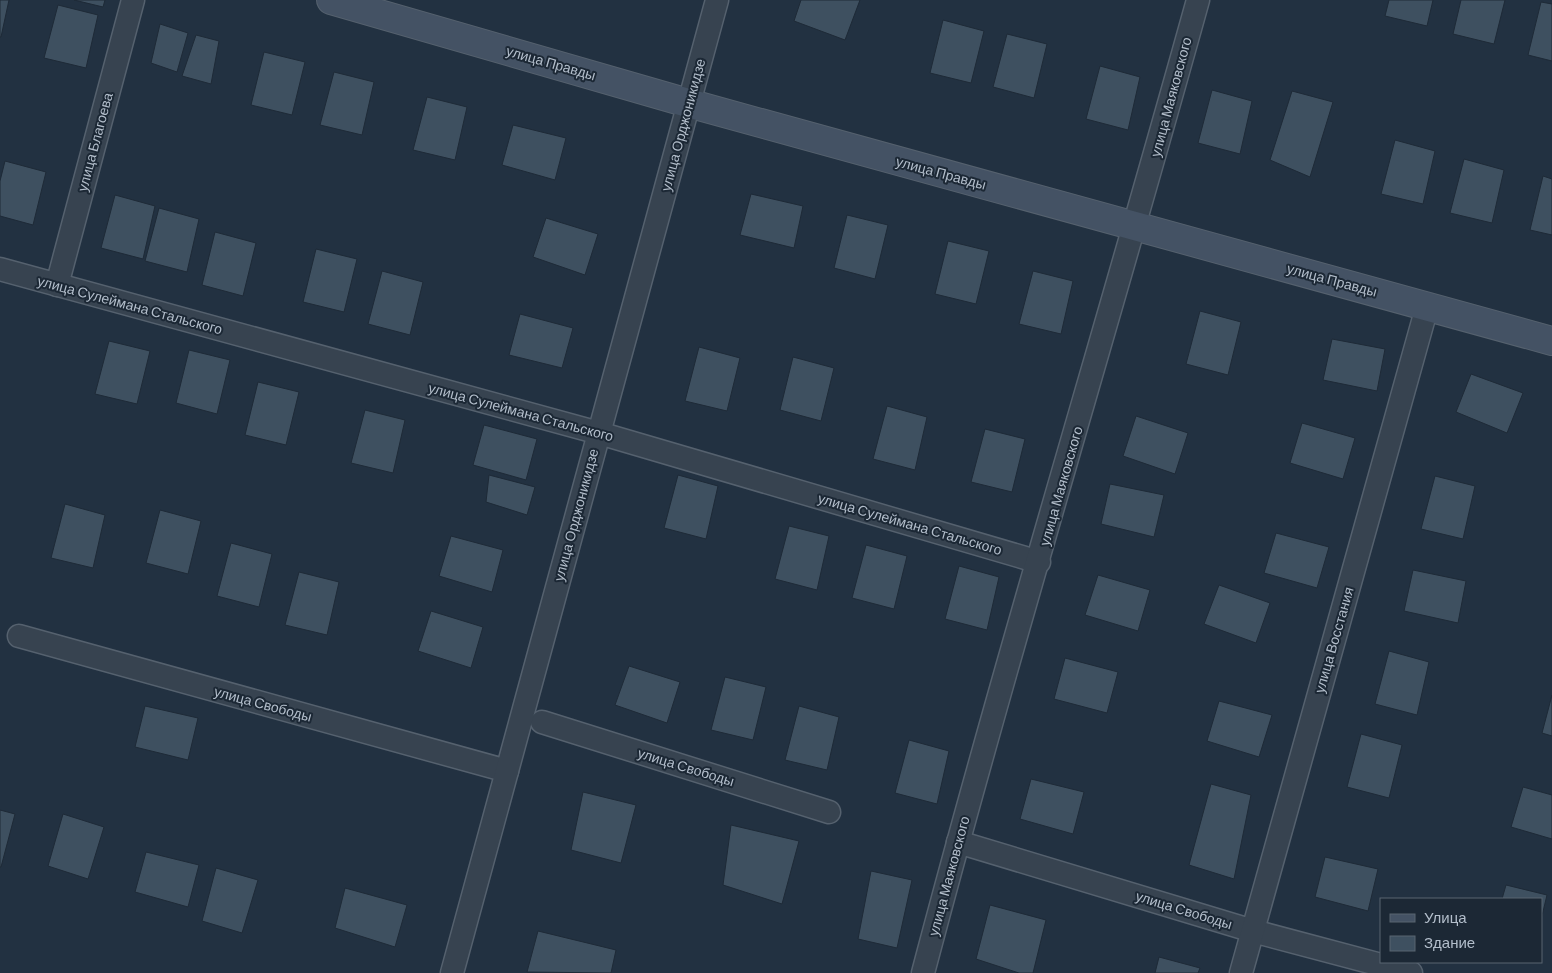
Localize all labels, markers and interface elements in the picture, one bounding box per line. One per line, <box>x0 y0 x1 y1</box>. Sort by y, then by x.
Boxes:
street label: улица Маяковского <box>1146 35 1195 159</box>
street label: улица Правды <box>504 42 598 83</box>
street label: улица Орджоникидзе <box>657 56 708 193</box>
street label: улица Благоева <box>73 90 116 193</box>
street label: улица Правды <box>894 152 988 193</box>
street label: улица Правды <box>1285 259 1379 300</box>
street label: улица Сулеймана Стальского <box>36 272 225 337</box>
street label: улица Сулеймана Стальского <box>427 379 616 444</box>
street label: улица Маяковского <box>1035 424 1086 548</box>
street label: улица Орджоникидзе <box>550 446 601 583</box>
street label: улица Сулеймана Стальского <box>816 489 1004 558</box>
street label: улица Восстания <box>1310 585 1357 695</box>
street label: улица Свободы <box>213 682 314 725</box>
street label: улица Свободы <box>636 744 737 789</box>
street label: улица Маяковского <box>924 814 973 938</box>
street label: улица Свободы <box>1134 887 1235 932</box>
legend <box>1380 898 1542 963</box>
text: Улица <box>1424 908 1467 926</box>
text: Здание <box>1424 933 1475 951</box>

